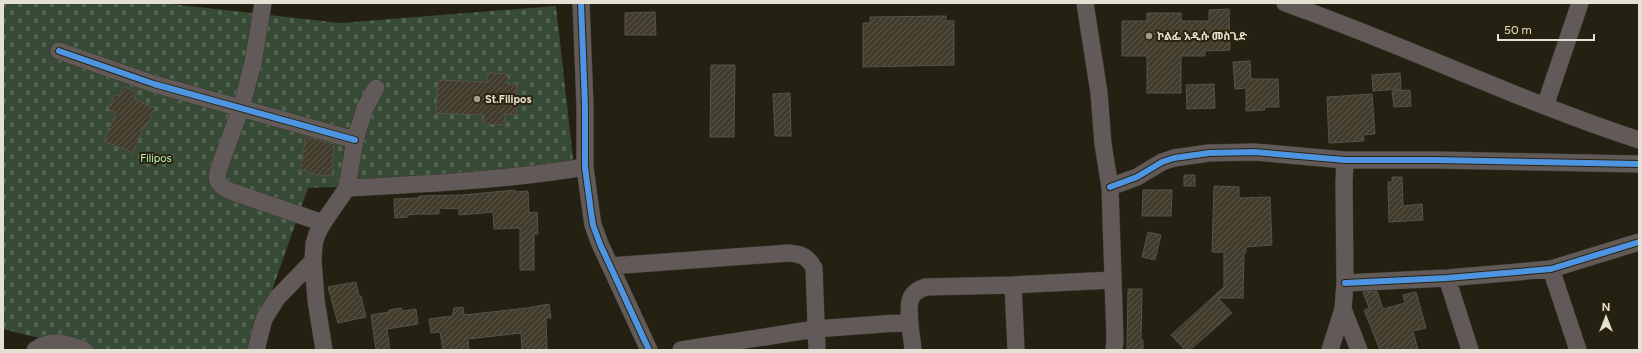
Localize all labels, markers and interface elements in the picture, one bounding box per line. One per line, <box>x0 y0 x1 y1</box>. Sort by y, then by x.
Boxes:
scale bar <box>1498 16 1594 42</box>
text: 50 m <box>1504 23 1532 37</box>
place label: ኮልፌ አዲሱ መስጊድ <box>1157 30 1247 43</box>
marker: ኮልፌ አዲሱ መስጊድ <box>1144 31 1154 41</box>
place label: St.Filipos <box>485 93 532 106</box>
marker: St.Filipos <box>472 94 482 104</box>
park label: Filipos <box>140 152 172 165</box>
north arrow <box>1586 297 1626 337</box>
text: N <box>1602 301 1610 314</box>

